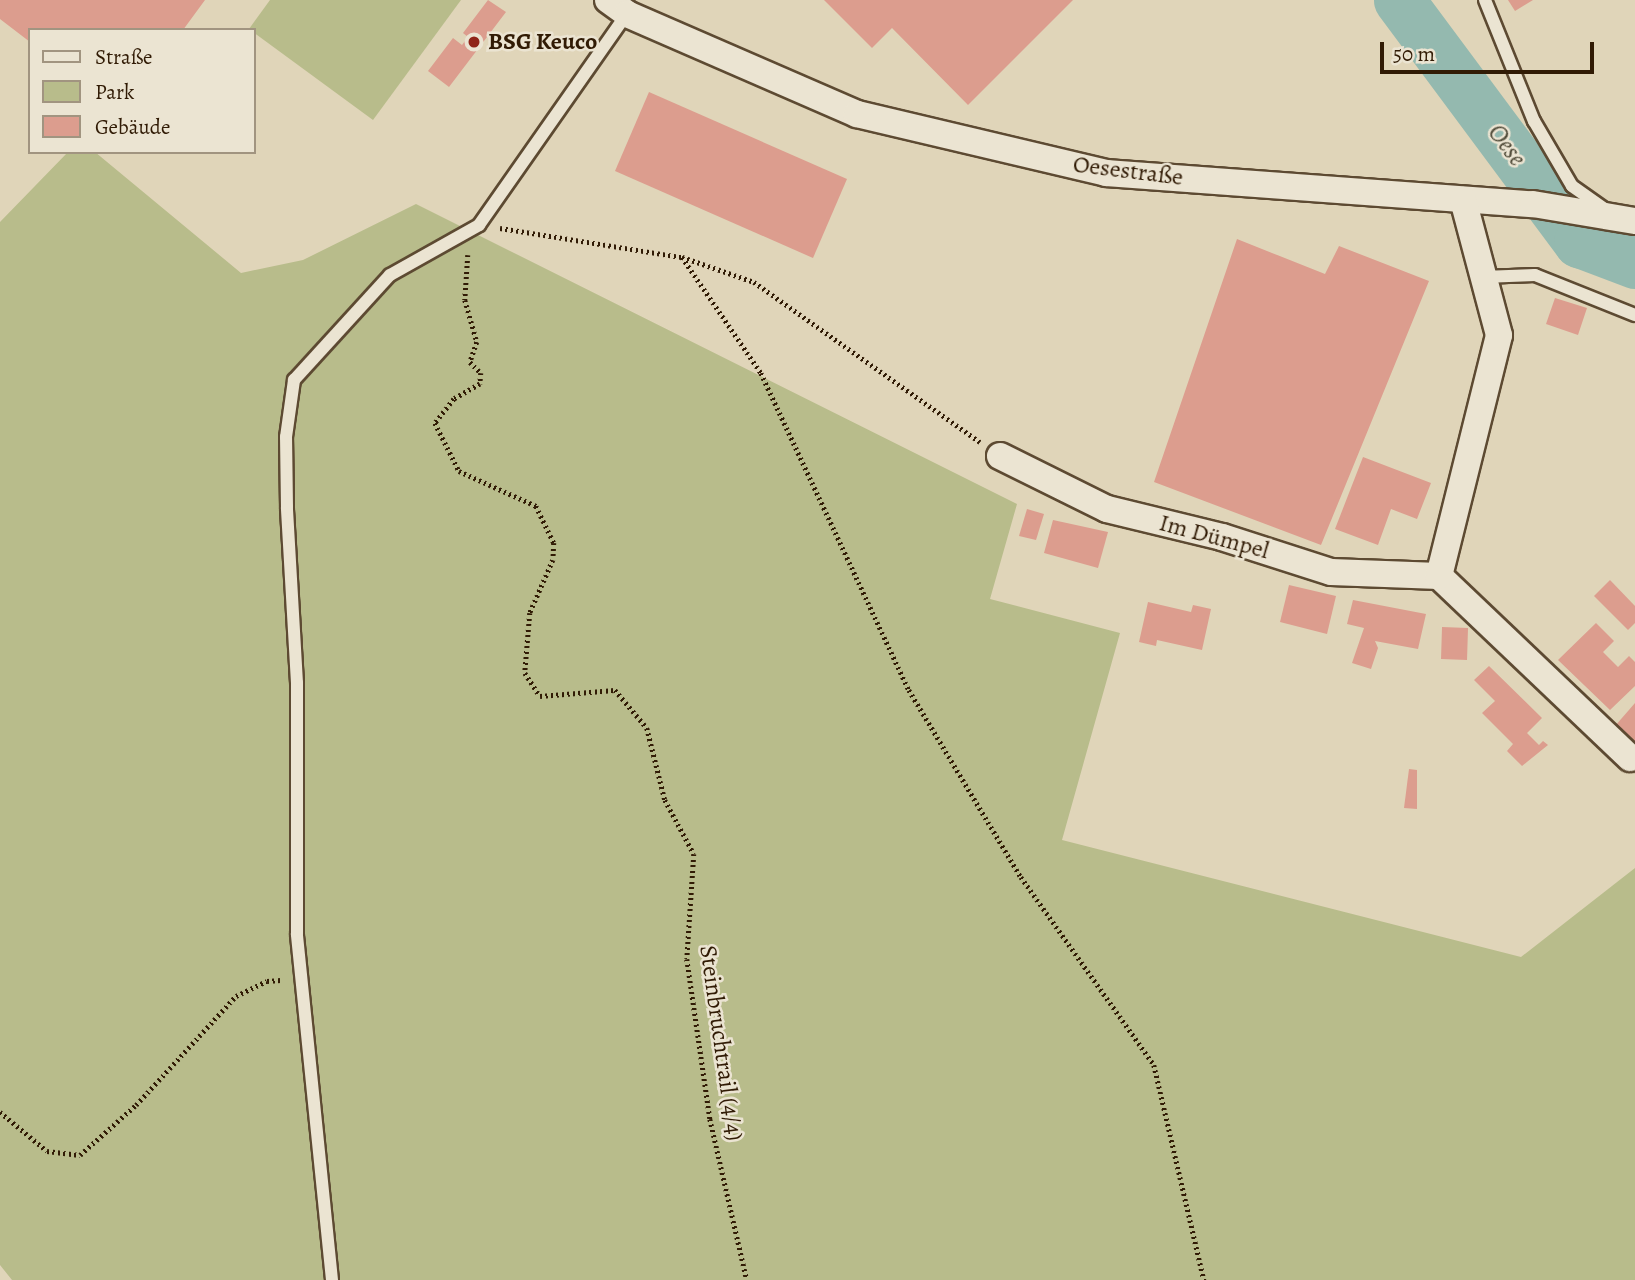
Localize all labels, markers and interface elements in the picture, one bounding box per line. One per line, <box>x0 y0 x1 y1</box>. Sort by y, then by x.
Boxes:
legend <box>28 28 256 154</box>
place label: BSG Keuco <box>488 28 597 56</box>
scale bar <box>1383 28 1596 72</box>
marker: BSG Keuco <box>466 34 482 50</box>
text: 50 m <box>1393 40 1435 68</box>
text: Straße <box>95 43 153 71</box>
text: Park <box>95 78 134 106</box>
text: Gebäude <box>95 113 171 141</box>
water label: Oese <box>1481 118 1533 172</box>
street label: Oesestraße <box>1071 150 1185 192</box>
street label: Im Dümpel <box>1156 509 1272 565</box>
street label: Steinbruchtrail (4/4) <box>693 943 749 1143</box>

